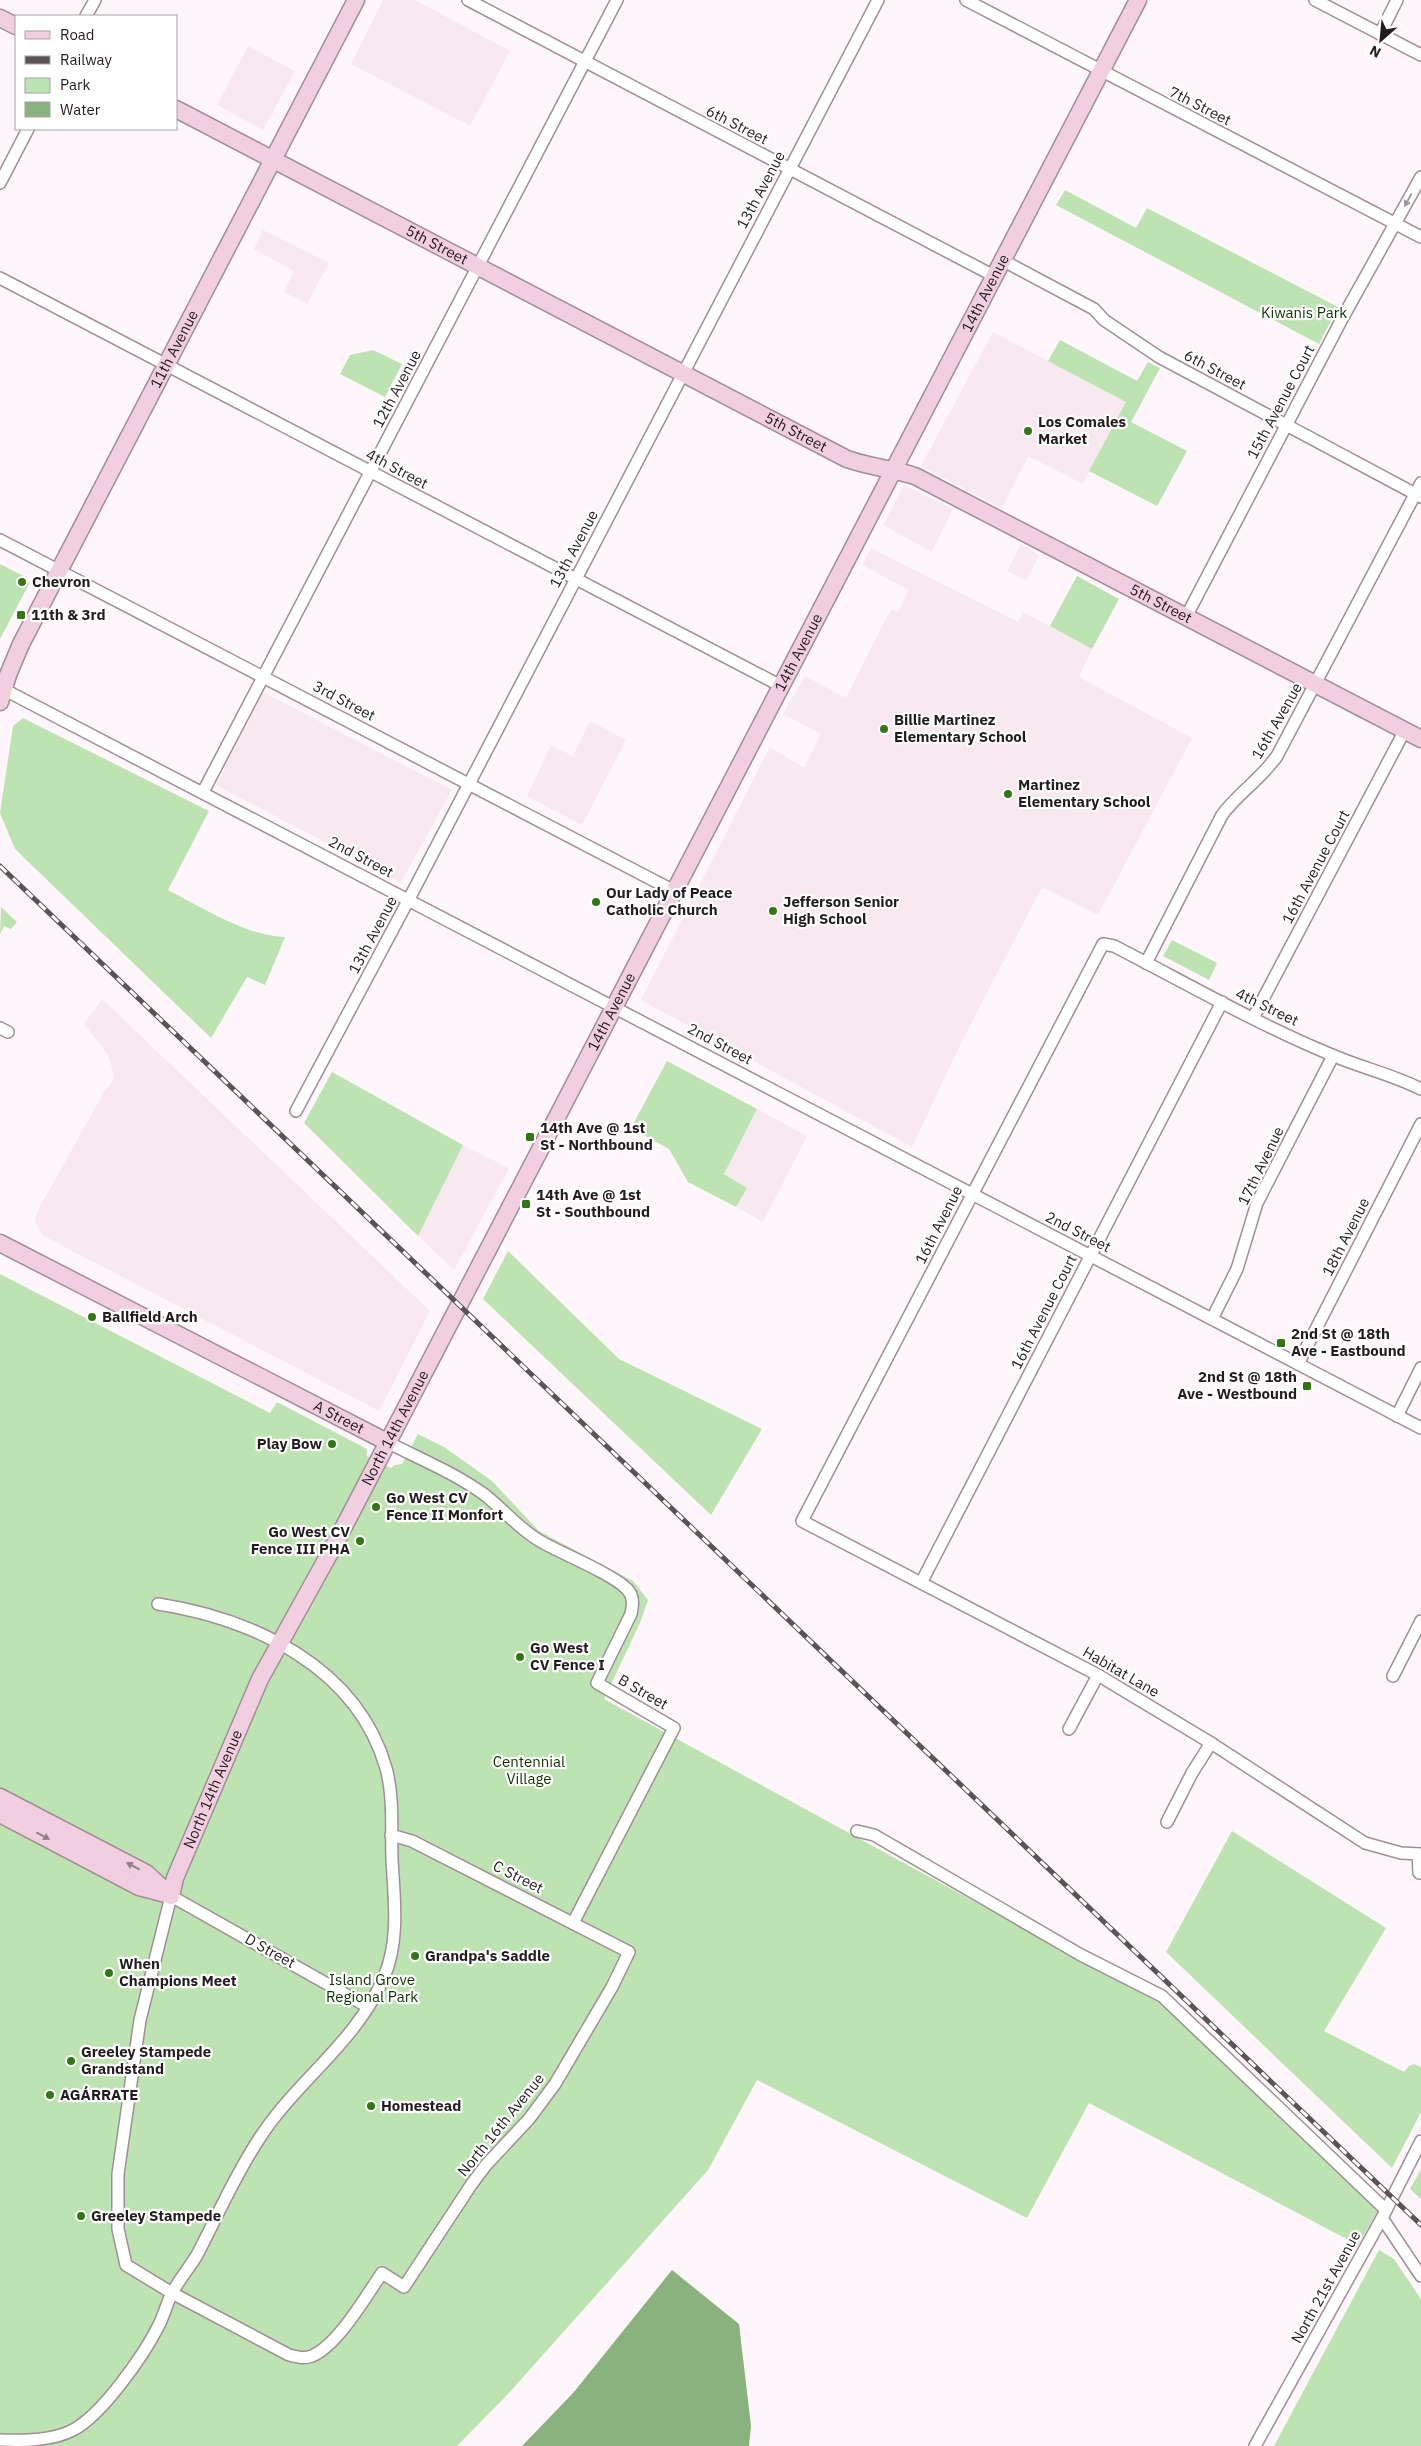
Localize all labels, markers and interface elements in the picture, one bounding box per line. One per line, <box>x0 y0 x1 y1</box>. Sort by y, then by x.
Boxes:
legend <box>15 15 178 130</box>
north arrow <box>1356 15 1406 65</box>
text: Road <box>60 25 95 44</box>
text: N <box>1366 41 1384 62</box>
text: Railway <box>60 50 113 69</box>
text: Park <box>60 75 90 94</box>
street label: 7th Street <box>1166 82 1235 129</box>
text: Water <box>60 100 101 119</box>
street label: 6th Street <box>703 101 772 148</box>
street label: 13th Avenue <box>732 148 789 232</box>
one-way arrow <box>1404 194 1413 207</box>
street label: 5th Street <box>403 220 471 269</box>
street label: 14th Avenue <box>957 251 1013 335</box>
park label: Kiwanis Park <box>1261 303 1347 322</box>
street label: 11th Avenue <box>146 307 202 391</box>
street label: 15th Avenue Court <box>1243 342 1319 462</box>
street label: 6th Street <box>1181 345 1249 394</box>
street label: 12th Avenue <box>368 347 425 431</box>
street label: 5th Street <box>762 408 830 456</box>
place label: Los Comales Market <box>1038 412 1127 448</box>
marker: Los Comales Market <box>1022 425 1034 437</box>
street label: 4th Street <box>363 444 431 493</box>
street label: 13th Avenue <box>545 507 602 591</box>
place label: Chevron <box>32 572 90 591</box>
marker: Chevron <box>16 576 28 588</box>
street label: 5th Street <box>1127 579 1195 627</box>
place label: 11th & 3rd <box>31 605 106 624</box>
marker: 11th & 3rd <box>15 609 27 621</box>
street label: 14th Avenue <box>770 610 826 695</box>
street label: 3rd Street <box>310 676 379 725</box>
street label: 16th Avenue <box>1247 679 1306 762</box>
place label: Billie Martinez Elementary School <box>894 710 1027 746</box>
marker: Billie Martinez Elementary School <box>878 723 890 735</box>
place label: Martinez Elementary School <box>1018 775 1151 811</box>
marker: Martinez Elementary School <box>1002 788 1014 800</box>
street label: 16th Avenue Court <box>1278 807 1354 927</box>
street label: 2nd Street <box>325 832 397 882</box>
place label: Our Lady of Peace Catholic Church <box>606 883 732 919</box>
place label: Jefferson Senior High School <box>783 892 899 928</box>
street label: 13th Avenue <box>344 893 401 977</box>
marker: Our Lady of Peace Catholic Church <box>590 896 602 908</box>
marker: Jefferson Senior High School <box>767 905 779 917</box>
street label: 14th Avenue <box>583 969 639 1054</box>
street label: 4th Street <box>1233 983 1302 1030</box>
street label: 2nd Street <box>684 1019 756 1069</box>
place label: 14th Ave @ 1st St - Northbound <box>540 1118 653 1154</box>
street label: 17th Avenue <box>1233 1123 1288 1208</box>
marker: 14th Ave @ 1st St - Northbound <box>524 1131 536 1143</box>
street label: 16th Avenue <box>911 1182 966 1267</box>
place label: 14th Ave @ 1st St - Southbound <box>536 1185 650 1221</box>
street label: 18th Avenue <box>1318 1194 1373 1279</box>
marker: 14th Ave @ 1st St - Southbound <box>520 1198 532 1210</box>
street label: 2nd Street <box>1042 1207 1114 1256</box>
street label: 16th Avenue Court <box>1006 1251 1081 1372</box>
place label: Ballfield Arch <box>102 1307 198 1326</box>
marker: Ballfield Arch <box>86 1311 98 1323</box>
place label: 2nd St @ 18th Ave - Eastbound <box>1291 1324 1406 1360</box>
marker: 2nd St @ 18th Ave - Eastbound <box>1275 1337 1287 1349</box>
street label: North 14th Avenue <box>357 1367 433 1489</box>
place label: 2nd St @ 18th Ave - Westbound <box>1177 1367 1297 1403</box>
marker: 2nd St @ 18th Ave - Westbound <box>1301 1380 1313 1392</box>
street label: A Street <box>311 1396 368 1438</box>
place label: Play Bow <box>257 1434 322 1453</box>
marker: Play Bow <box>326 1438 338 1450</box>
place label: Go West CV Fence II Monfort <box>386 1488 503 1524</box>
marker: Go West CV Fence II Monfort <box>370 1501 382 1513</box>
place label: Go West CV Fence III PHA <box>251 1522 350 1558</box>
marker: Go West CV Fence III PHA <box>354 1535 366 1547</box>
place label: Go West CV Fence I <box>530 1638 605 1674</box>
street label: Habitat Lane <box>1080 1642 1163 1701</box>
marker: Go West CV Fence I <box>514 1651 526 1663</box>
street label: B Street <box>615 1670 672 1713</box>
street label: North 14th Avenue <box>179 1727 246 1851</box>
park label: Centennial Village <box>493 1752 565 1788</box>
one-way arrow <box>36 1832 50 1840</box>
street label: C Street <box>490 1856 547 1897</box>
one-way arrow <box>125 1862 140 1870</box>
street label: D Street <box>242 1929 299 1972</box>
place label: Grandpa's Saddle <box>425 1946 550 1965</box>
marker: Grandpa's Saddle <box>409 1950 421 1962</box>
place label: When Champions Meet <box>119 1954 237 1990</box>
marker: When Champions Meet <box>103 1967 115 1979</box>
park label: Island Grove Regional Park <box>326 1970 418 2006</box>
place label: Greeley Stampede Grandstand <box>81 2042 211 2078</box>
marker: Greeley Stampede Grandstand <box>65 2055 77 2067</box>
street label: North 16th Avenue <box>453 2069 548 2180</box>
place label: AGÁRRATE <box>60 2085 138 2104</box>
marker: AGÁRRATE <box>44 2089 56 2101</box>
place label: Homestead <box>381 2096 461 2115</box>
marker: Homestead <box>365 2100 377 2112</box>
place label: Greeley Stampede <box>91 2206 221 2225</box>
marker: Greeley Stampede <box>75 2210 87 2222</box>
street label: North 21st Avenue <box>1287 2227 1364 2346</box>

